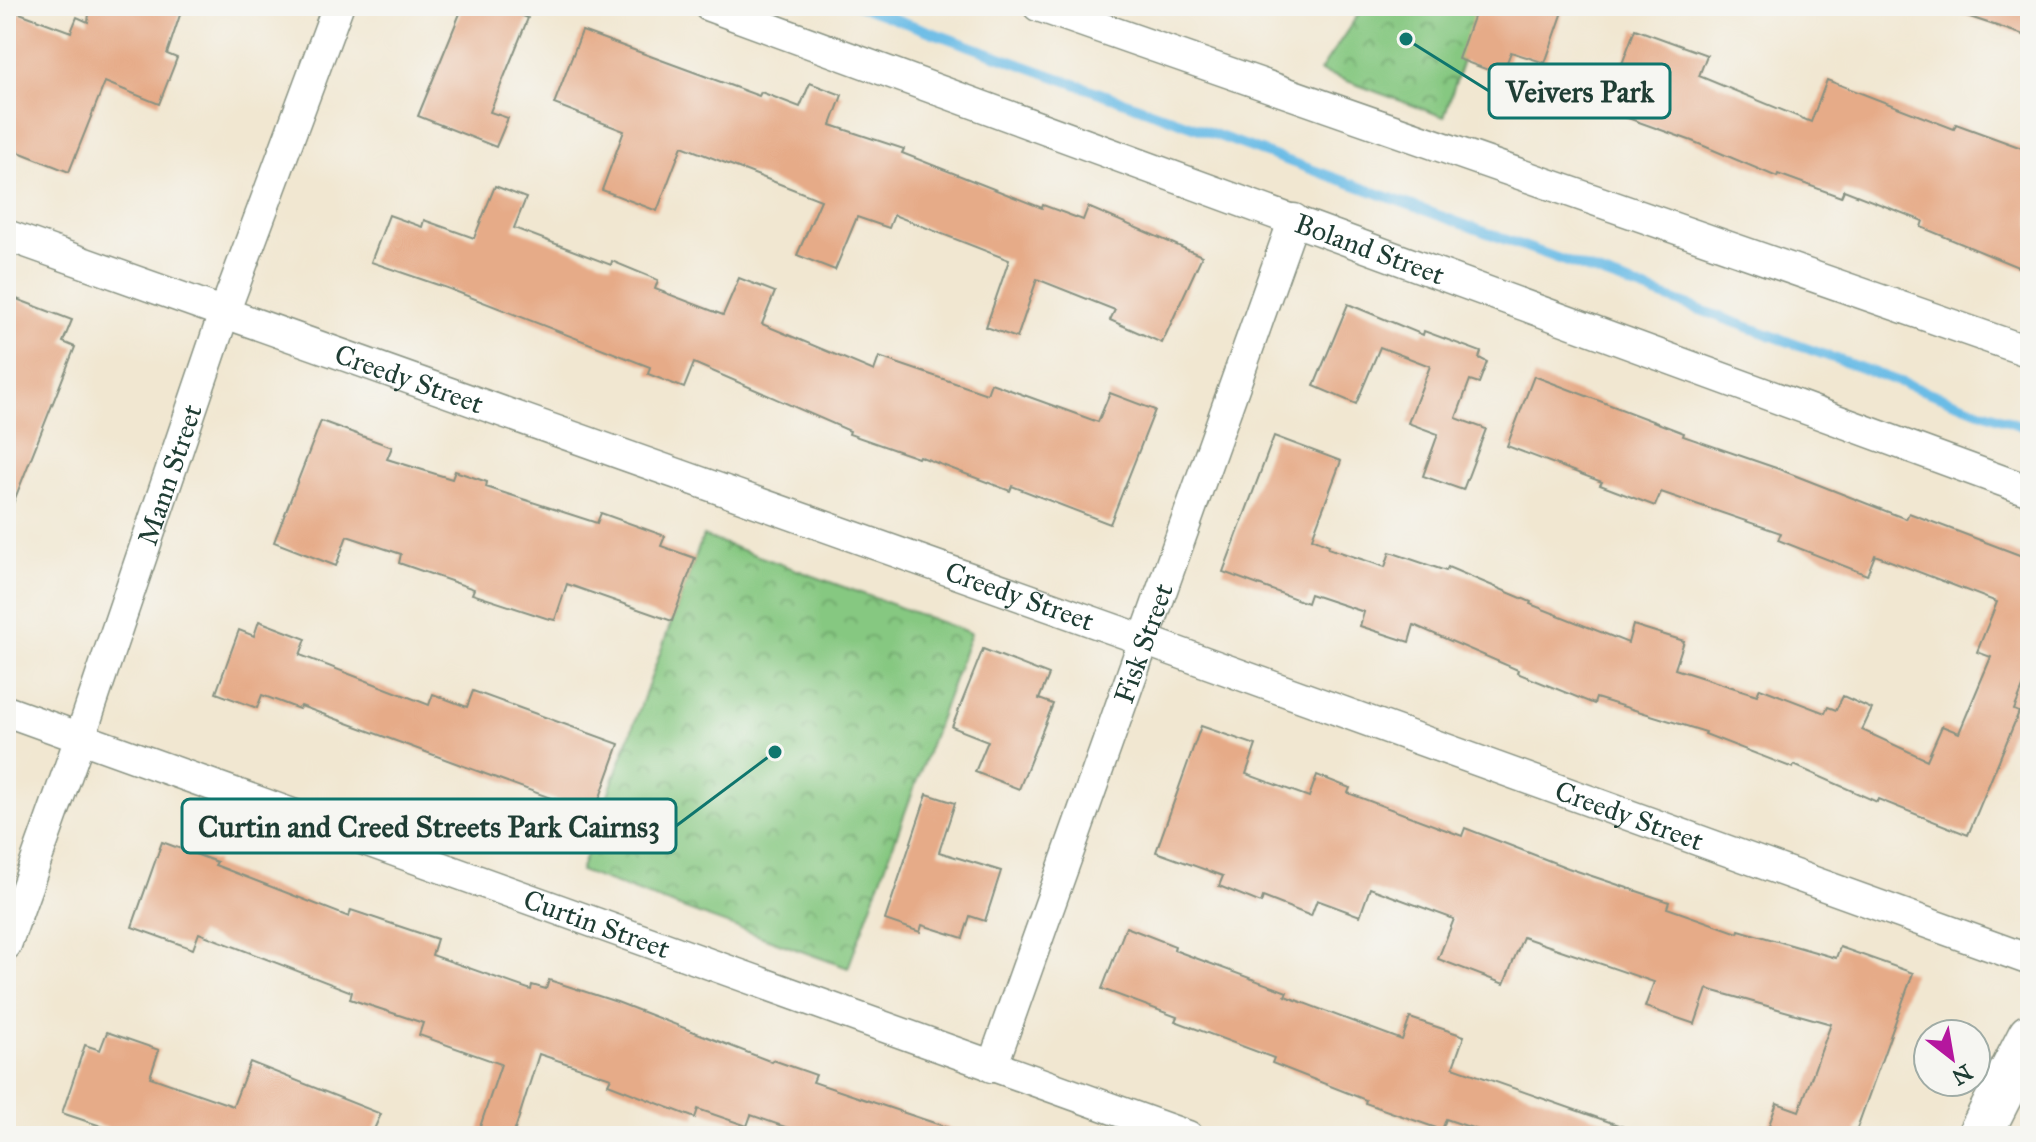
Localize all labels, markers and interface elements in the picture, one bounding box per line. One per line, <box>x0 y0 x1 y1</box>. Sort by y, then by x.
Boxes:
callout: Veivers Park <box>1489 64 1670 118</box>
text: Veivers Park <box>1505 74 1655 110</box>
street label: Boland Street <box>1290 206 1449 293</box>
street label: Creedy Street <box>330 336 488 422</box>
street label: Mann Street <box>130 400 210 550</box>
street label: Creedy Street <box>940 554 1099 639</box>
street label: Fisk Street <box>1106 579 1181 708</box>
street label: Creedy Street <box>1550 773 1708 859</box>
callout: Curtin and Creed Streets Park Cairns3 <box>182 799 676 853</box>
text: Curtin and Creed Streets Park Cairns3 <box>198 809 660 845</box>
street label: Curtin Street <box>519 882 675 966</box>
north arrow <box>1912 1018 1992 1098</box>
text: N <box>1947 1058 1977 1091</box>

